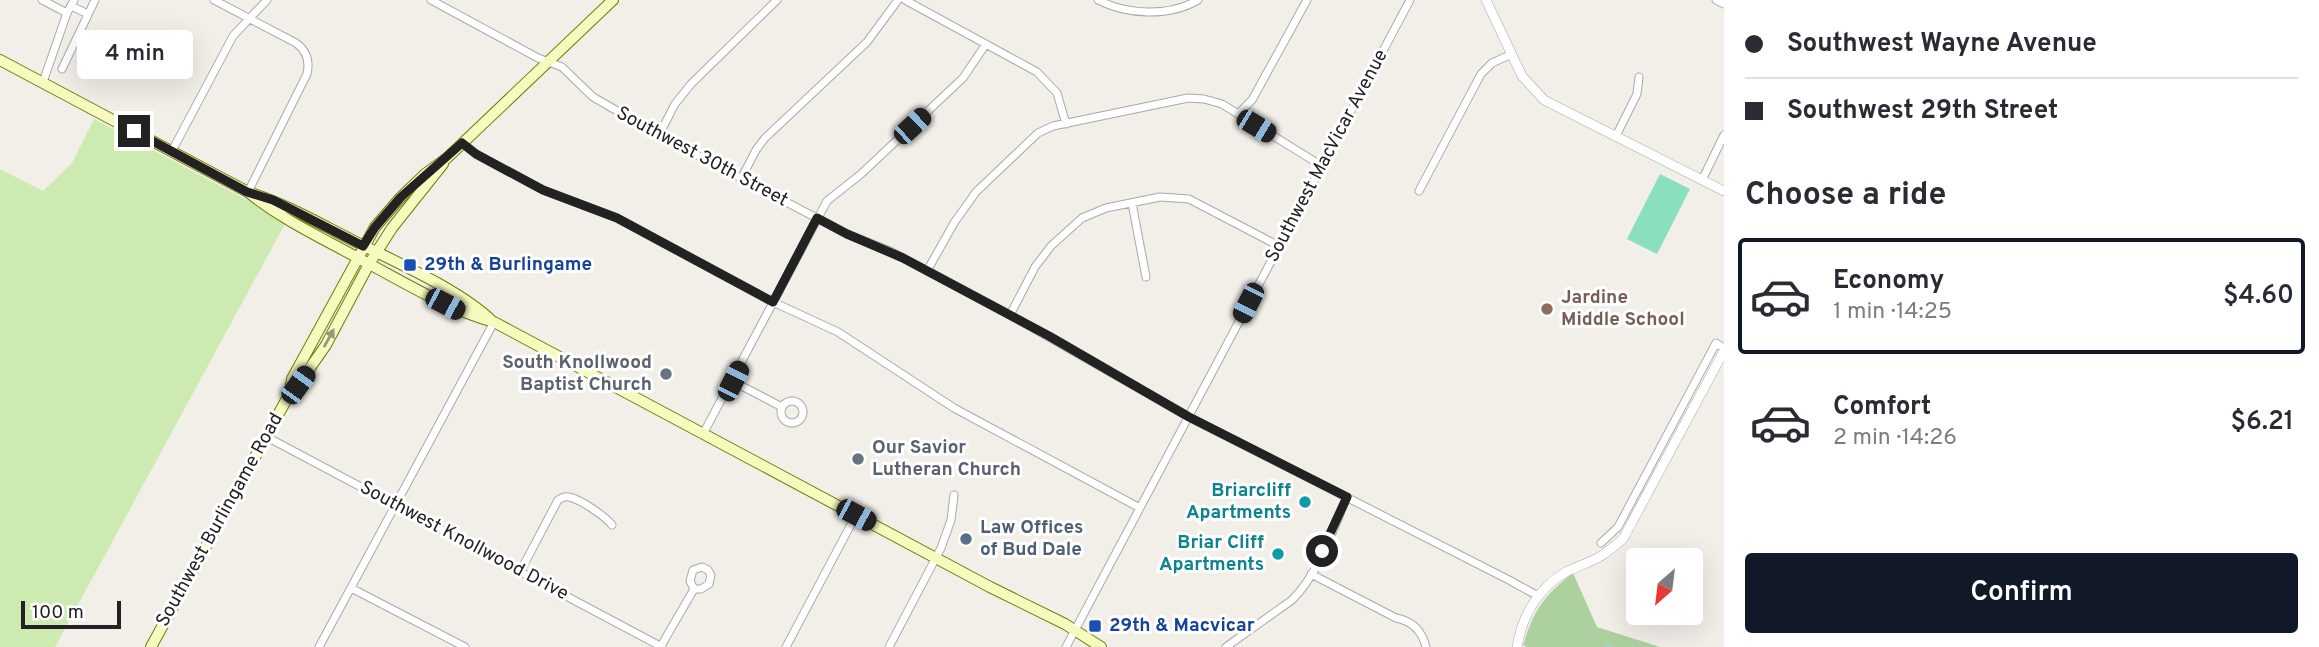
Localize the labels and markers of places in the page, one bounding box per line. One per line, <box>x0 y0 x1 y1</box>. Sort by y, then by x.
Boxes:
place label: 29th & Burlingame <box>424 253 592 277</box>
marker: 29th & Burlingame <box>402 257 418 273</box>
place label: Jardine Middle School <box>1561 286 1685 332</box>
marker: Jardine Middle School <box>1539 301 1555 317</box>
place label: South Knollwood Baptist Church <box>502 351 652 397</box>
marker: South Knollwood Baptist Church <box>658 366 674 382</box>
place label: Our Savior Lutheran Church <box>872 436 1021 482</box>
marker: Our Savior Lutheran Church <box>850 451 866 467</box>
place label: Briarcliff Apartments <box>1186 479 1291 525</box>
marker: Briarcliff Apartments <box>1297 494 1313 510</box>
place label: Law Offices of Bud Dale <box>980 516 1083 562</box>
marker: Law Offices of Bud Dale <box>958 531 974 547</box>
place label: Briar Cliff Apartments <box>1159 531 1264 577</box>
marker: Briar Cliff Apartments <box>1270 546 1286 562</box>
place label: 29th & Macvicar <box>1109 614 1255 638</box>
marker: 29th & Macvicar <box>1087 618 1103 634</box>

